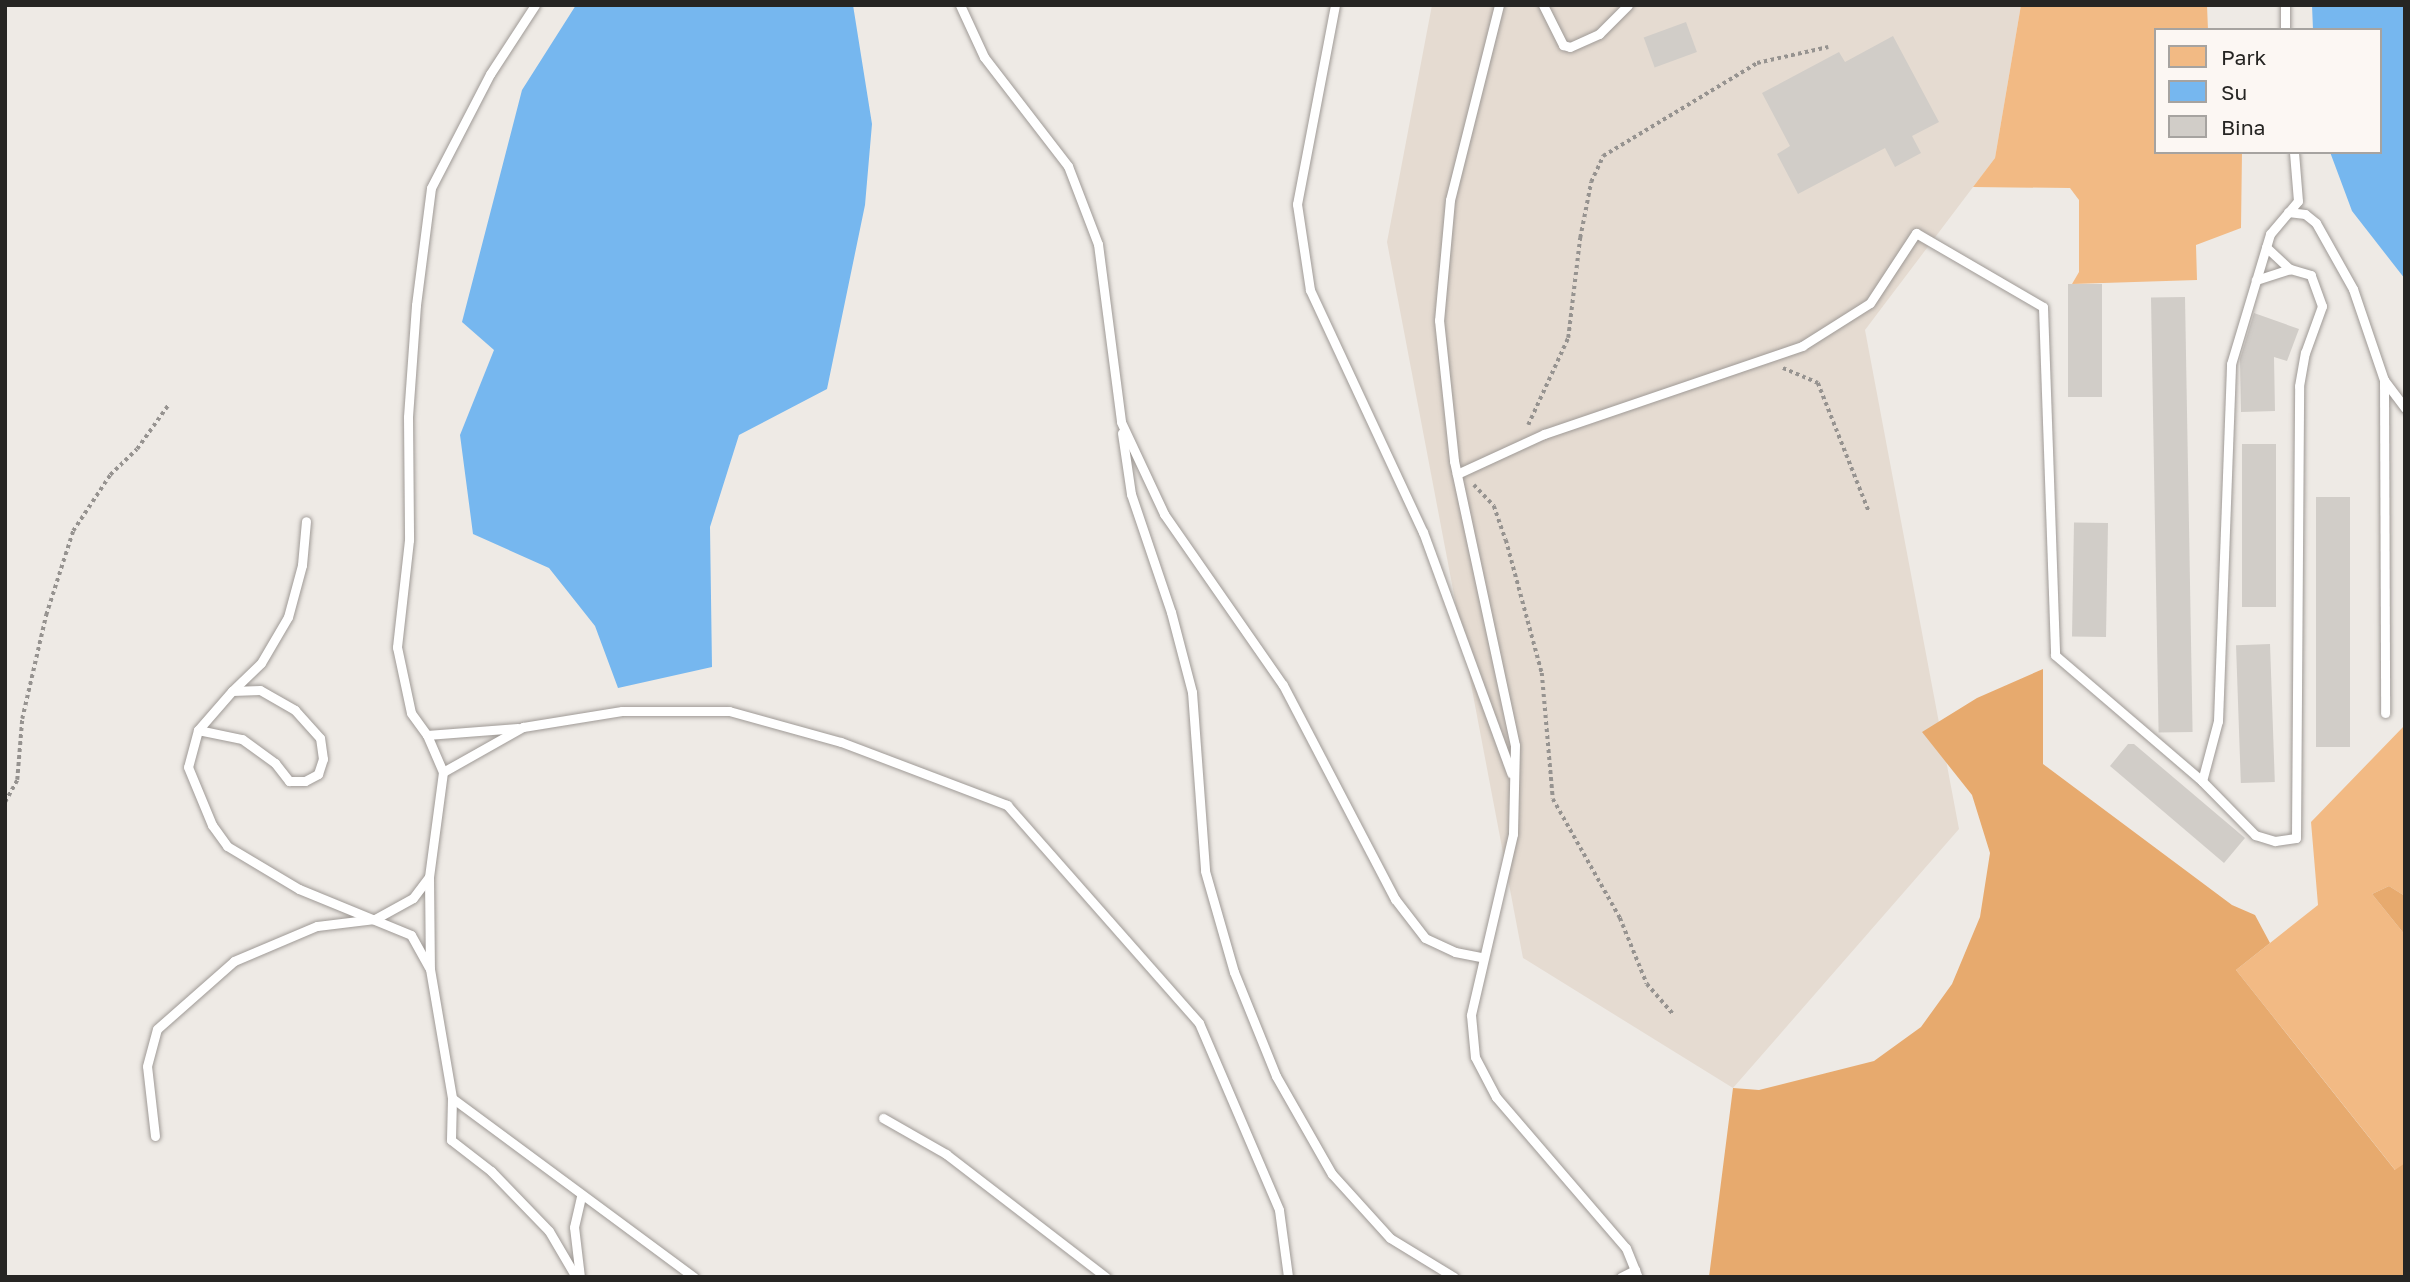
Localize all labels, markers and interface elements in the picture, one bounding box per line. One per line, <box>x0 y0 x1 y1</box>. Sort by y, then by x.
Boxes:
legend <box>2154 28 2382 154</box>
text: Park <box>2221 44 2266 70</box>
text: Su <box>2221 79 2247 105</box>
text: Bina <box>2221 114 2265 140</box>

